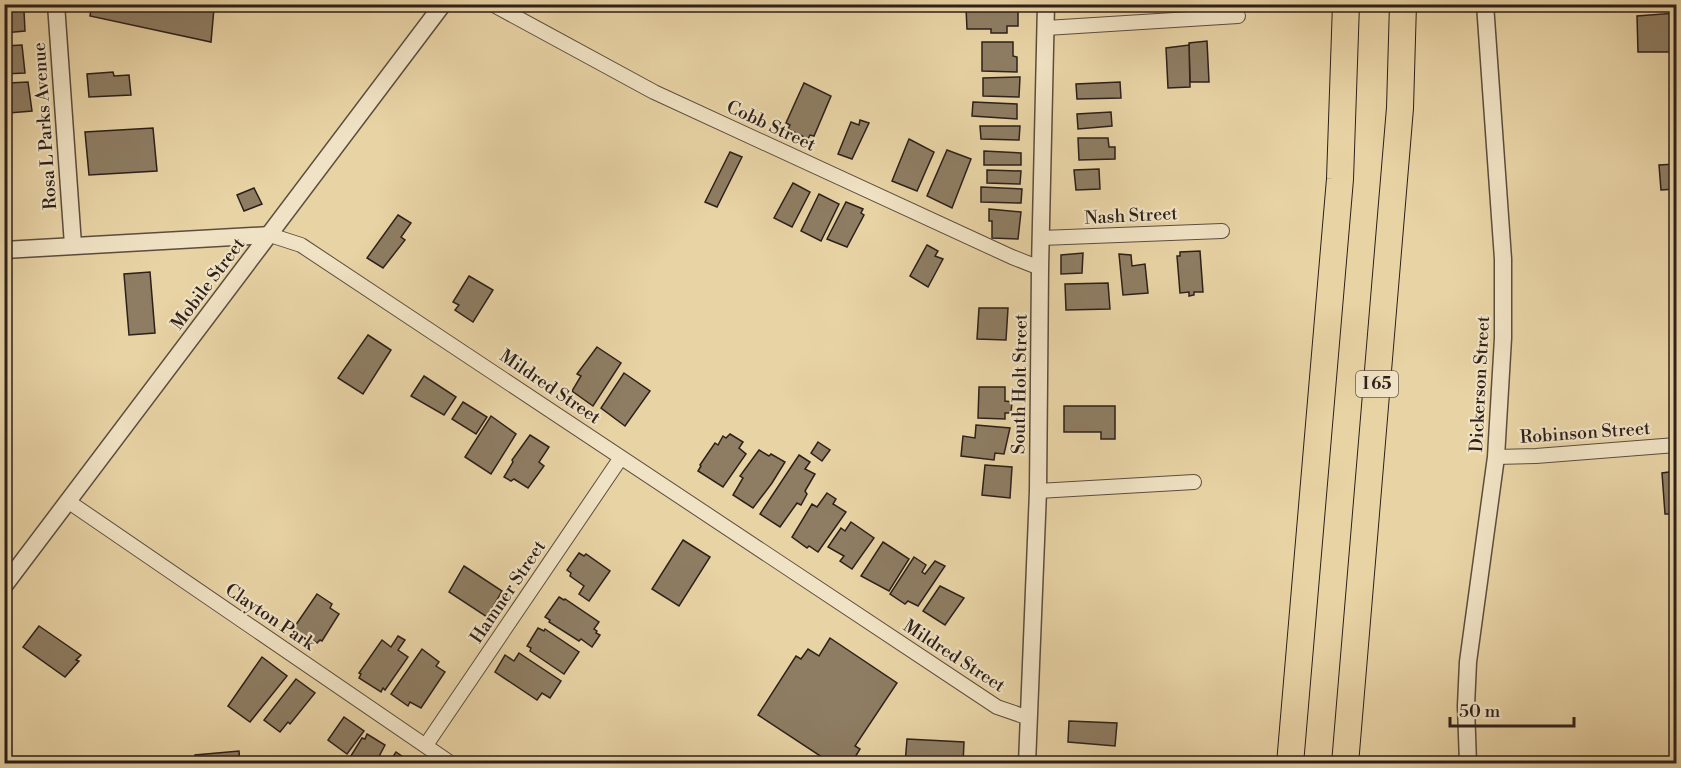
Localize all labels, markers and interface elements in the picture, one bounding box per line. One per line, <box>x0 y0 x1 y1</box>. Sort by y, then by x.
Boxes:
street label: Rosa L Parks Avenue <box>28 41 62 211</box>
street label: Cobb Street <box>723 95 820 157</box>
street label: Nash Street <box>1084 202 1179 230</box>
street label: Mobile Street <box>166 233 250 335</box>
street label: South Holt Street <box>1007 313 1033 454</box>
street label: Dickerson Street <box>1465 315 1495 453</box>
street label: Mildred Street <box>495 345 605 430</box>
road number: I 65 <box>1356 371 1398 397</box>
street label: Robinson Street <box>1519 417 1652 449</box>
street label: Hamner Street <box>465 536 551 648</box>
street label: Clayton Park <box>221 579 321 656</box>
street label: Mildred Street <box>899 615 1010 698</box>
scale bar <box>1450 690 1574 728</box>
text: 50 m <box>1459 700 1501 723</box>

